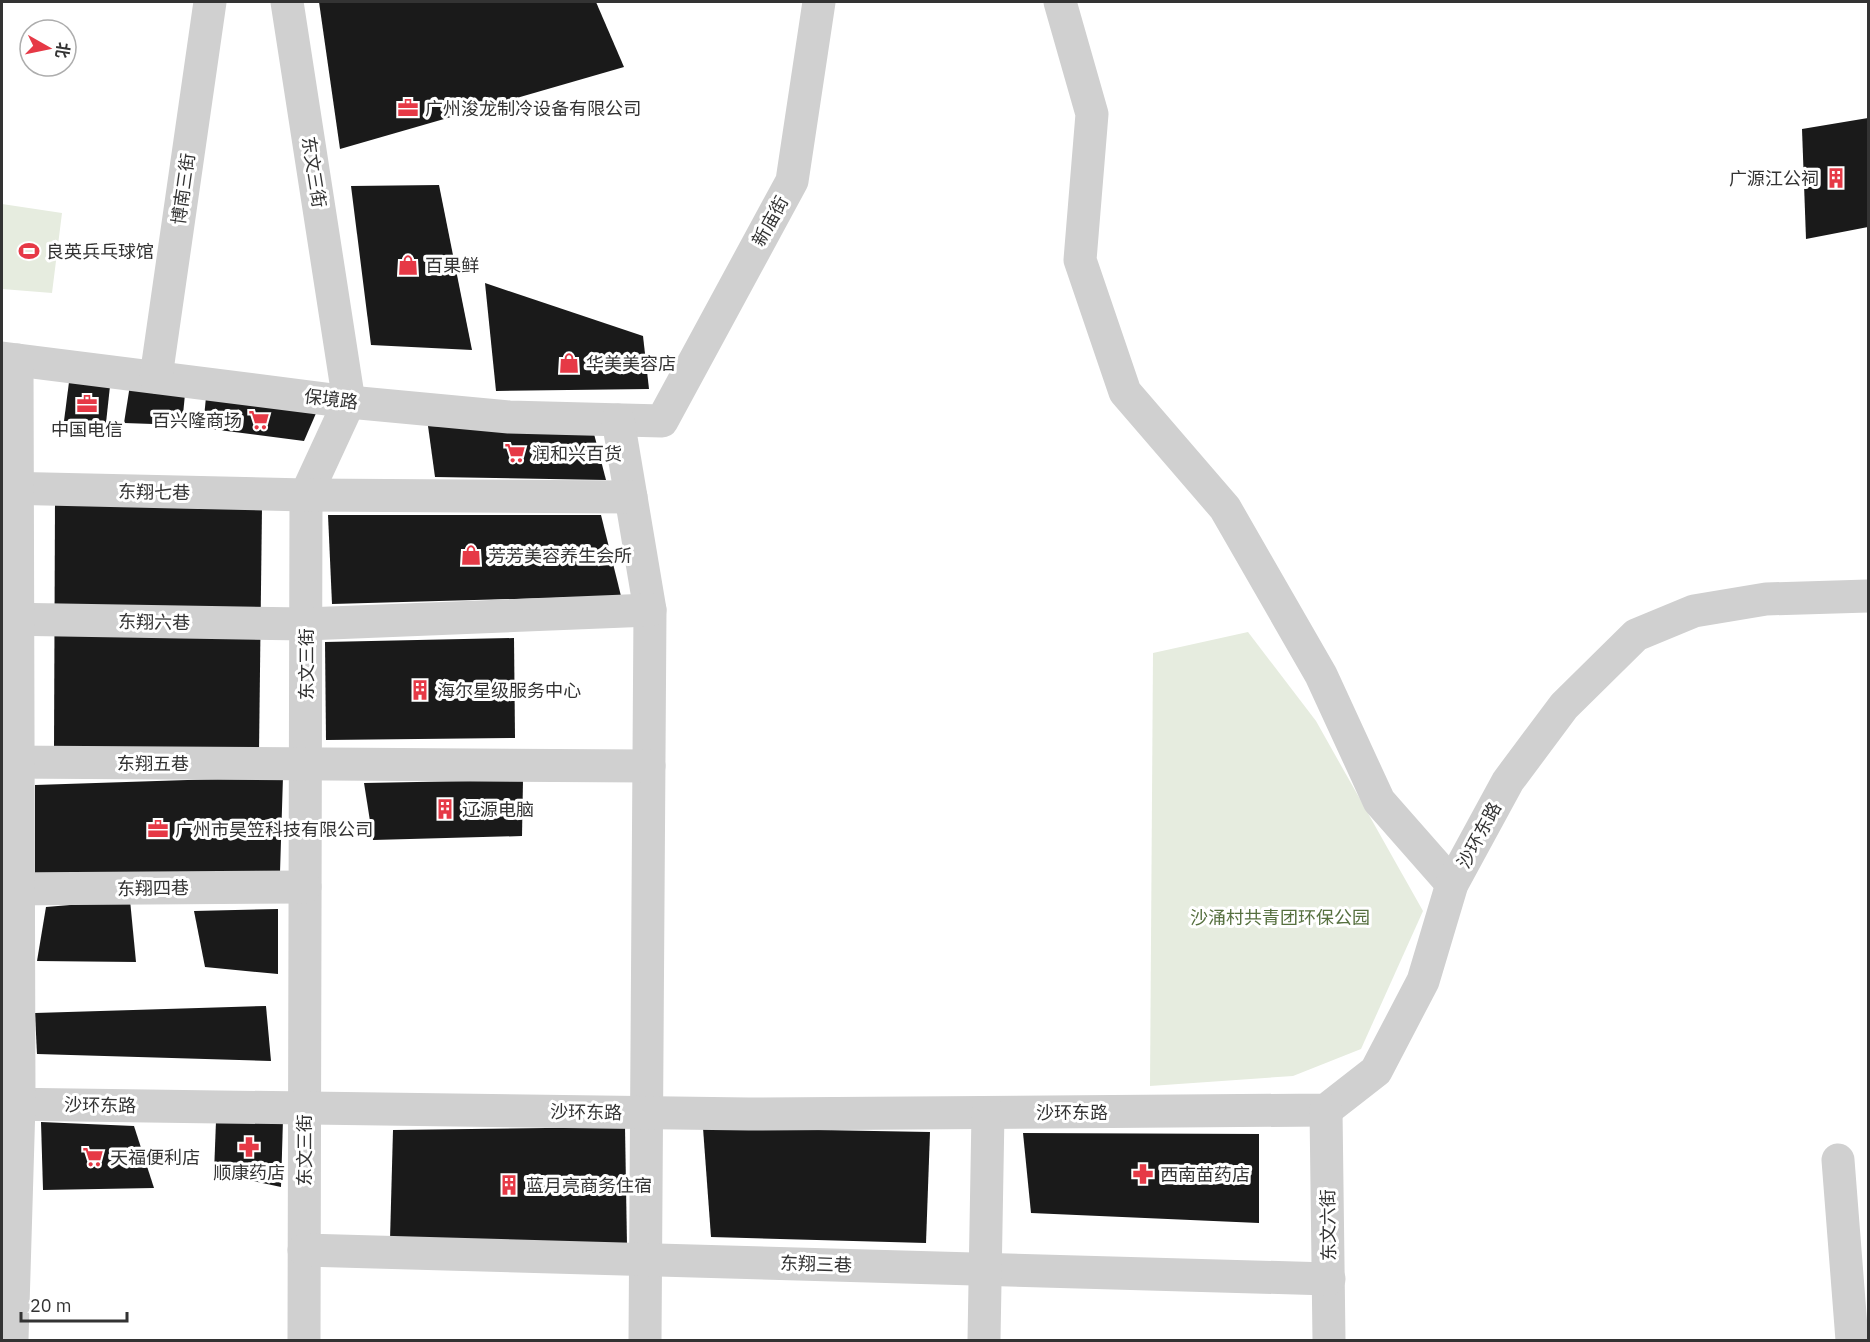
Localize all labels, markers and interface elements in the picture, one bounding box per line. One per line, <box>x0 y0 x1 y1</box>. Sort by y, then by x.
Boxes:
north arrow <box>18 18 78 78</box>
text: 北 <box>52 41 74 60</box>
office icon: 广州浚龙制冷设备有限公司 <box>396 96 420 120</box>
place label: 广州浚龙制冷设备有限公司 <box>425 97 641 120</box>
street label: 东文三街 <box>297 135 331 209</box>
street label: 博南三街 <box>167 152 199 226</box>
building icon: 广源江公祠 <box>1824 166 1848 190</box>
place label: 广源江公祠 <box>1729 167 1819 190</box>
street label: 新庙街 <box>747 192 793 250</box>
sports icon: 良英兵乓球馆 <box>17 239 41 263</box>
place label: 良英兵乓球馆 <box>46 240 154 263</box>
shop icon: 百果鲜 <box>396 253 420 277</box>
place label: 百果鲜 <box>425 254 479 277</box>
shop icon: 华美美容店 <box>557 351 581 375</box>
place label: 华美美容店 <box>586 352 676 375</box>
street label: 保境路 <box>303 384 359 414</box>
office icon: 中国电信 <box>75 392 99 416</box>
supermarket icon: 百兴隆商场 <box>247 408 271 432</box>
place label: 百兴隆商场 <box>152 409 242 432</box>
place label: 中国电信 <box>51 418 123 441</box>
supermarket icon: 润和兴百货 <box>503 441 527 465</box>
place label: 润和兴百货 <box>532 442 622 465</box>
street label: 东翔七巷 <box>118 480 190 504</box>
shop icon: 芳芳美容养生会所 <box>459 543 483 567</box>
place label: 芳芳美容养生会所 <box>488 544 632 567</box>
street label: 东翔六巷 <box>118 610 190 634</box>
street label: 东文三街 <box>295 628 318 700</box>
building icon: 海尔星级服务中心 <box>408 678 432 702</box>
place label: 海尔星级服务中心 <box>437 679 581 702</box>
street label: 东翔五巷 <box>117 752 189 775</box>
building icon: 辽源电脑 <box>433 797 457 821</box>
place label: 辽源电脑 <box>462 798 534 821</box>
street label: 沙环东路 <box>1452 798 1506 872</box>
office icon: 广州市昊笠科技有限公司 <box>146 817 170 841</box>
place label: 广州市昊笠科技有限公司 <box>175 818 373 841</box>
street label: 东翔四巷 <box>117 876 189 900</box>
park label: 沙涌村共青团环保公园 <box>1190 906 1370 929</box>
street label: 沙环东路 <box>64 1093 136 1117</box>
street label: 沙环东路 <box>550 1100 622 1124</box>
street label: 沙环东路 <box>1036 1101 1108 1124</box>
street label: 东文三街 <box>293 1114 316 1186</box>
pharmacy icon: 顺康药店 <box>237 1135 261 1159</box>
supermarket icon: 天福便利店 <box>81 1145 105 1169</box>
place label: 天福便利店 <box>110 1146 200 1169</box>
place label: 顺康药店 <box>213 1161 285 1184</box>
pharmacy icon: 西南苗药店 <box>1131 1162 1155 1186</box>
place label: 西南苗药店 <box>1160 1163 1250 1186</box>
building icon: 蓝月亮商务住宿 <box>497 1173 521 1197</box>
place label: 蓝月亮商务住宿 <box>526 1174 652 1197</box>
street label: 东文六街 <box>1316 1189 1340 1261</box>
street label: 东翔三巷 <box>780 1251 852 1277</box>
scale bar <box>21 1285 128 1323</box>
text: 20 m <box>30 1294 72 1317</box>

